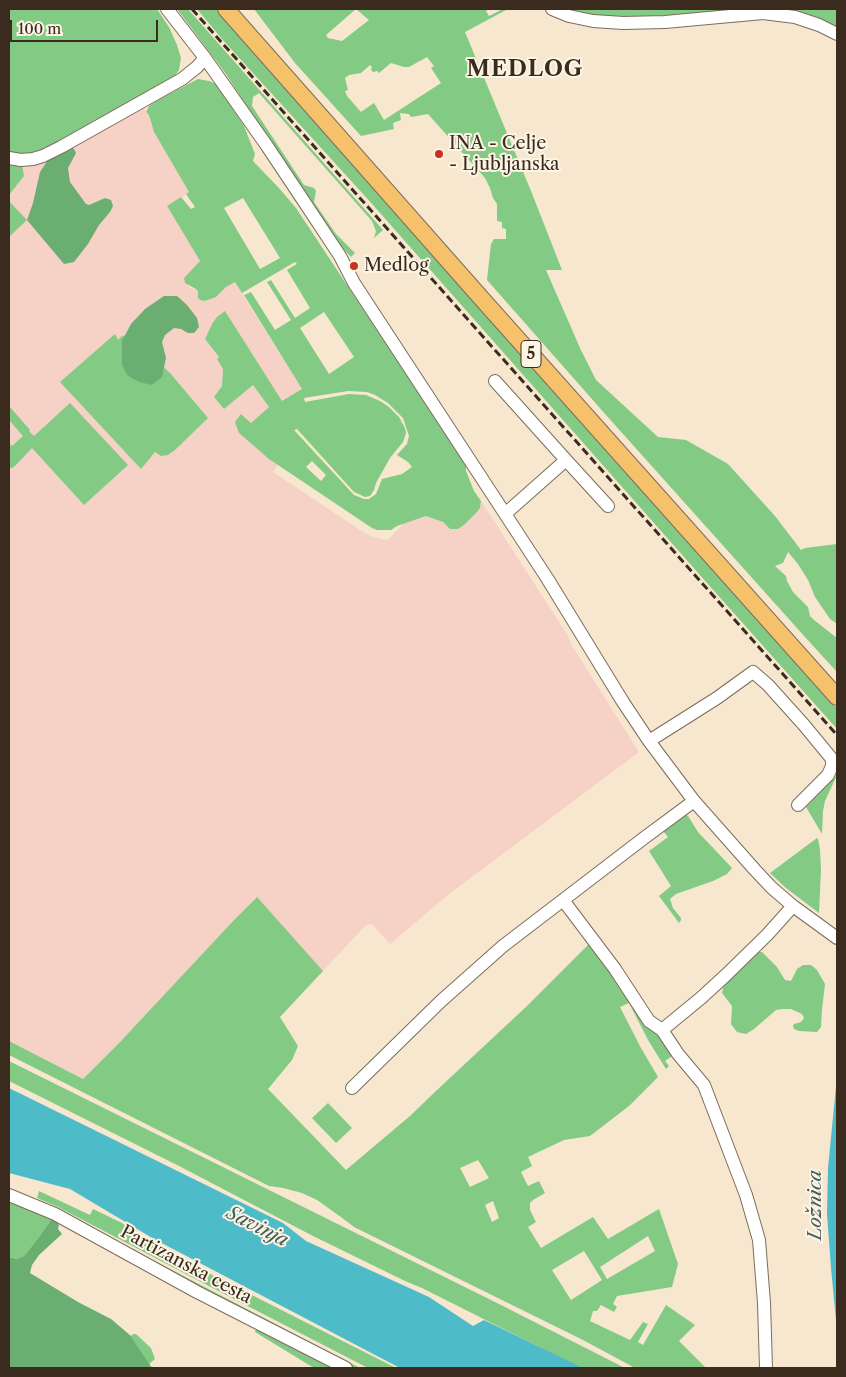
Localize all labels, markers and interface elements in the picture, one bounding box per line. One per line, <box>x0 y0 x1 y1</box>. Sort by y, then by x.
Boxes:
scale bar <box>12 10 160 42</box>
text: 100 m <box>18 19 61 38</box>
district label: MEDLOG <box>466 57 584 83</box>
place label: INA - Celje - Ljubljanska <box>449 133 559 176</box>
marker: INA - Celje - Ljubljanska <box>433 148 445 160</box>
place label: Medlog <box>364 255 429 277</box>
marker: Medlog <box>348 260 360 272</box>
road number: 5 <box>521 340 541 368</box>
water label: Ložnica <box>805 1170 827 1240</box>
water label: Savinja <box>222 1202 292 1252</box>
street label: Partizanska cesta <box>117 1221 255 1309</box>

